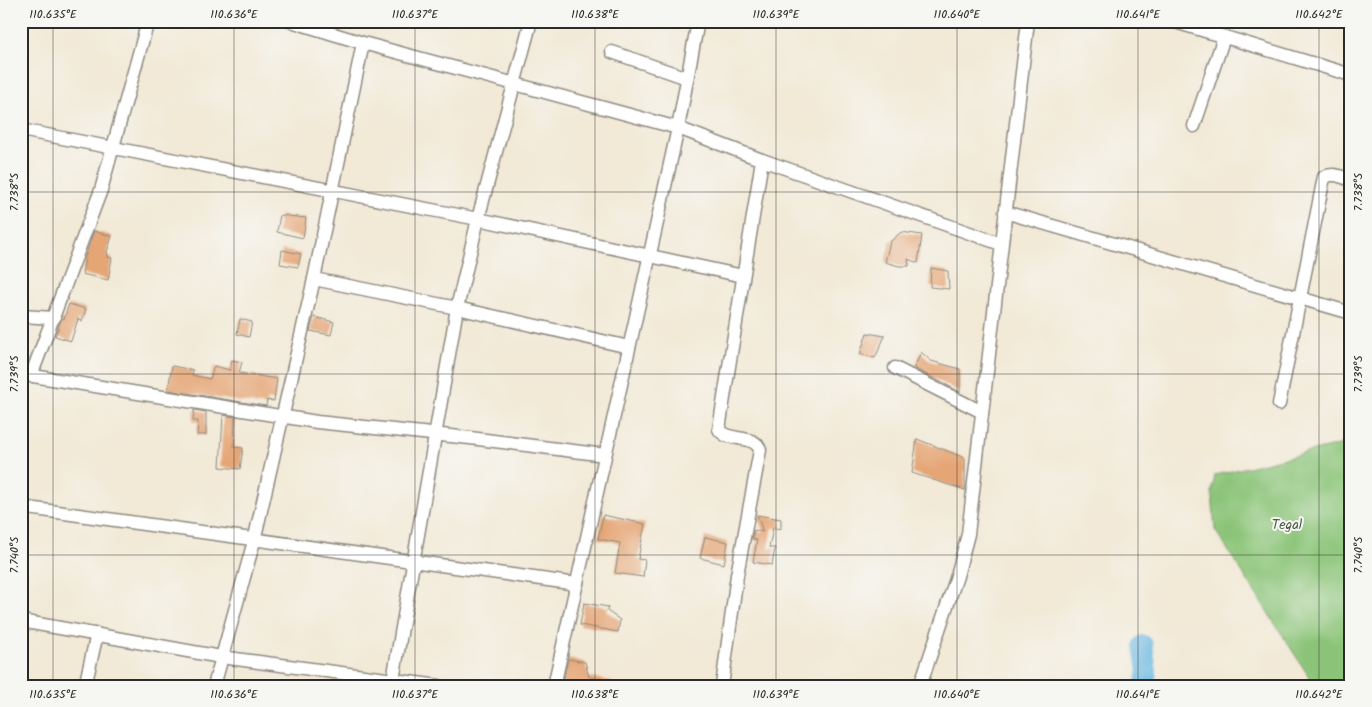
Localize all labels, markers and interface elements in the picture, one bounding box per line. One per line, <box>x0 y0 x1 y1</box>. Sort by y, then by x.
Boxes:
text: 110.635°E <box>29 5 78 24</box>
text: 110.636°E <box>210 5 259 24</box>
text: 110.637°E <box>392 5 439 24</box>
text: 110.638°E <box>571 5 620 24</box>
text: 110.639°E <box>753 5 800 24</box>
text: 110.640°E <box>934 5 981 24</box>
text: 110.641°E <box>1116 5 1161 24</box>
text: 110.642°E <box>1295 5 1344 24</box>
text: 7.738°S <box>5 172 24 211</box>
text: 7.738°S <box>1349 172 1368 211</box>
text: 7.739°S <box>5 355 24 393</box>
text: 7.739°S <box>1349 355 1368 393</box>
park label: Tegal <box>1272 514 1303 536</box>
text: 7.740°S <box>5 536 24 573</box>
text: 7.740°S <box>1349 536 1368 573</box>
text: 110.635°E <box>29 685 78 704</box>
text: 110.636°E <box>210 685 259 704</box>
text: 110.637°E <box>392 685 439 704</box>
text: 110.638°E <box>571 685 620 704</box>
text: 110.639°E <box>753 685 800 704</box>
text: 110.640°E <box>934 685 981 704</box>
text: 110.641°E <box>1116 685 1161 704</box>
text: 110.642°E <box>1295 685 1344 704</box>

